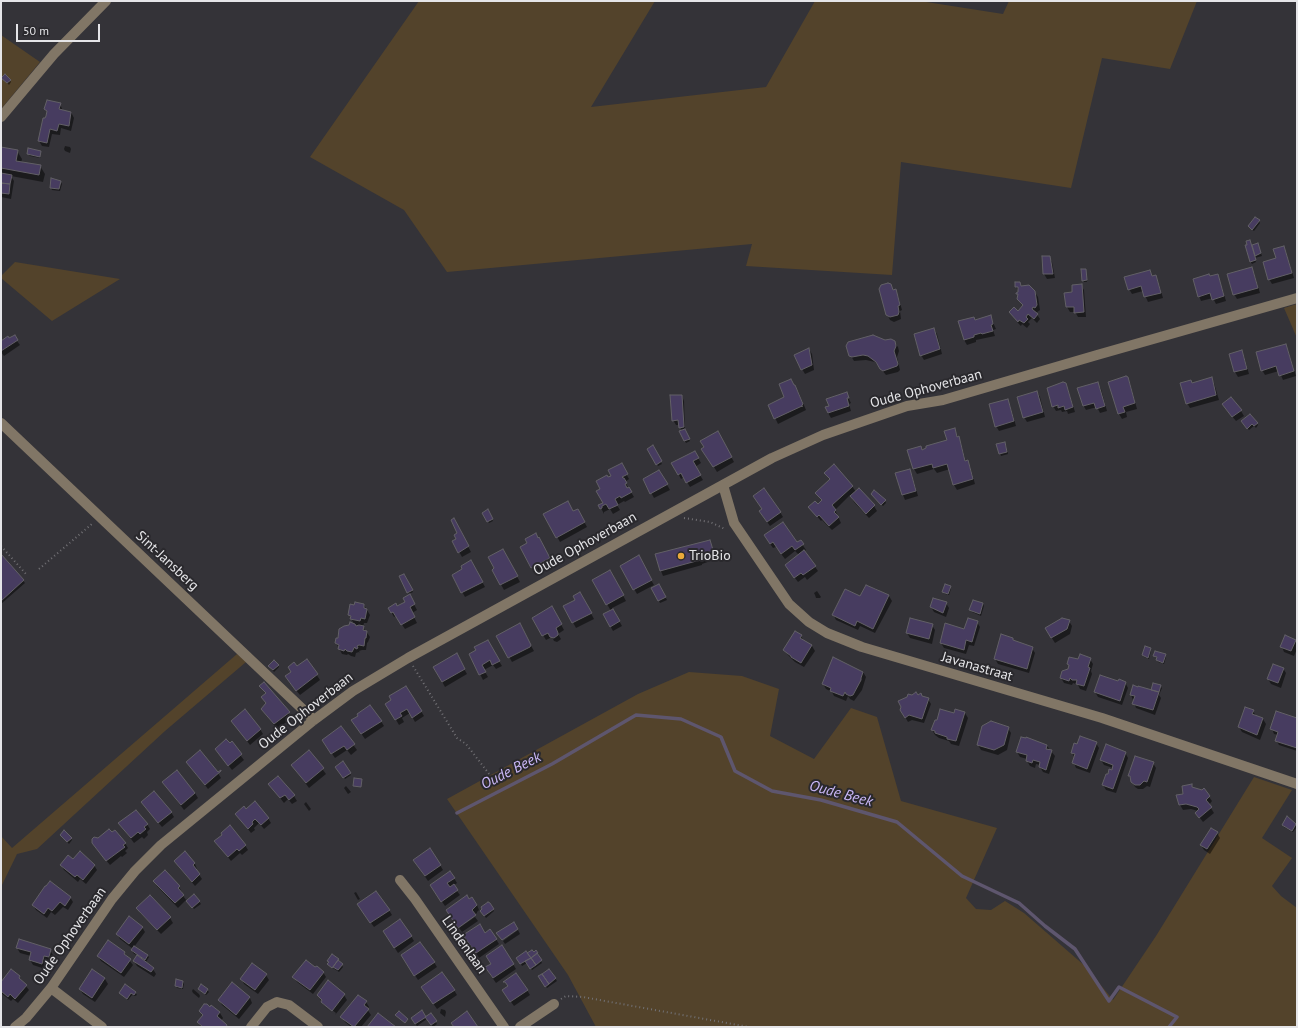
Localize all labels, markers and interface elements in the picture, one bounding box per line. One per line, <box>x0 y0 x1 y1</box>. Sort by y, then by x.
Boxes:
scale bar <box>18 16 102 42</box>
text: 50 m <box>23 23 49 38</box>
street label: Oude Ophoverbaan <box>868 366 984 412</box>
street label: Oude Ophoverbaan <box>531 509 639 579</box>
street label: Sint-Jansberg <box>132 528 202 594</box>
place label: TrioBio <box>689 548 731 564</box>
marker: TrioBio <box>676 551 686 561</box>
street label: Javanastraat <box>939 649 1015 685</box>
street label: Oude Ophoverbaan <box>255 669 357 753</box>
water label: Oude Beek <box>478 748 544 794</box>
water label: Oude Beek <box>807 777 875 811</box>
street label: Oude Ophoverbaan <box>30 884 110 988</box>
street label: Lindenlaan <box>438 913 490 977</box>

